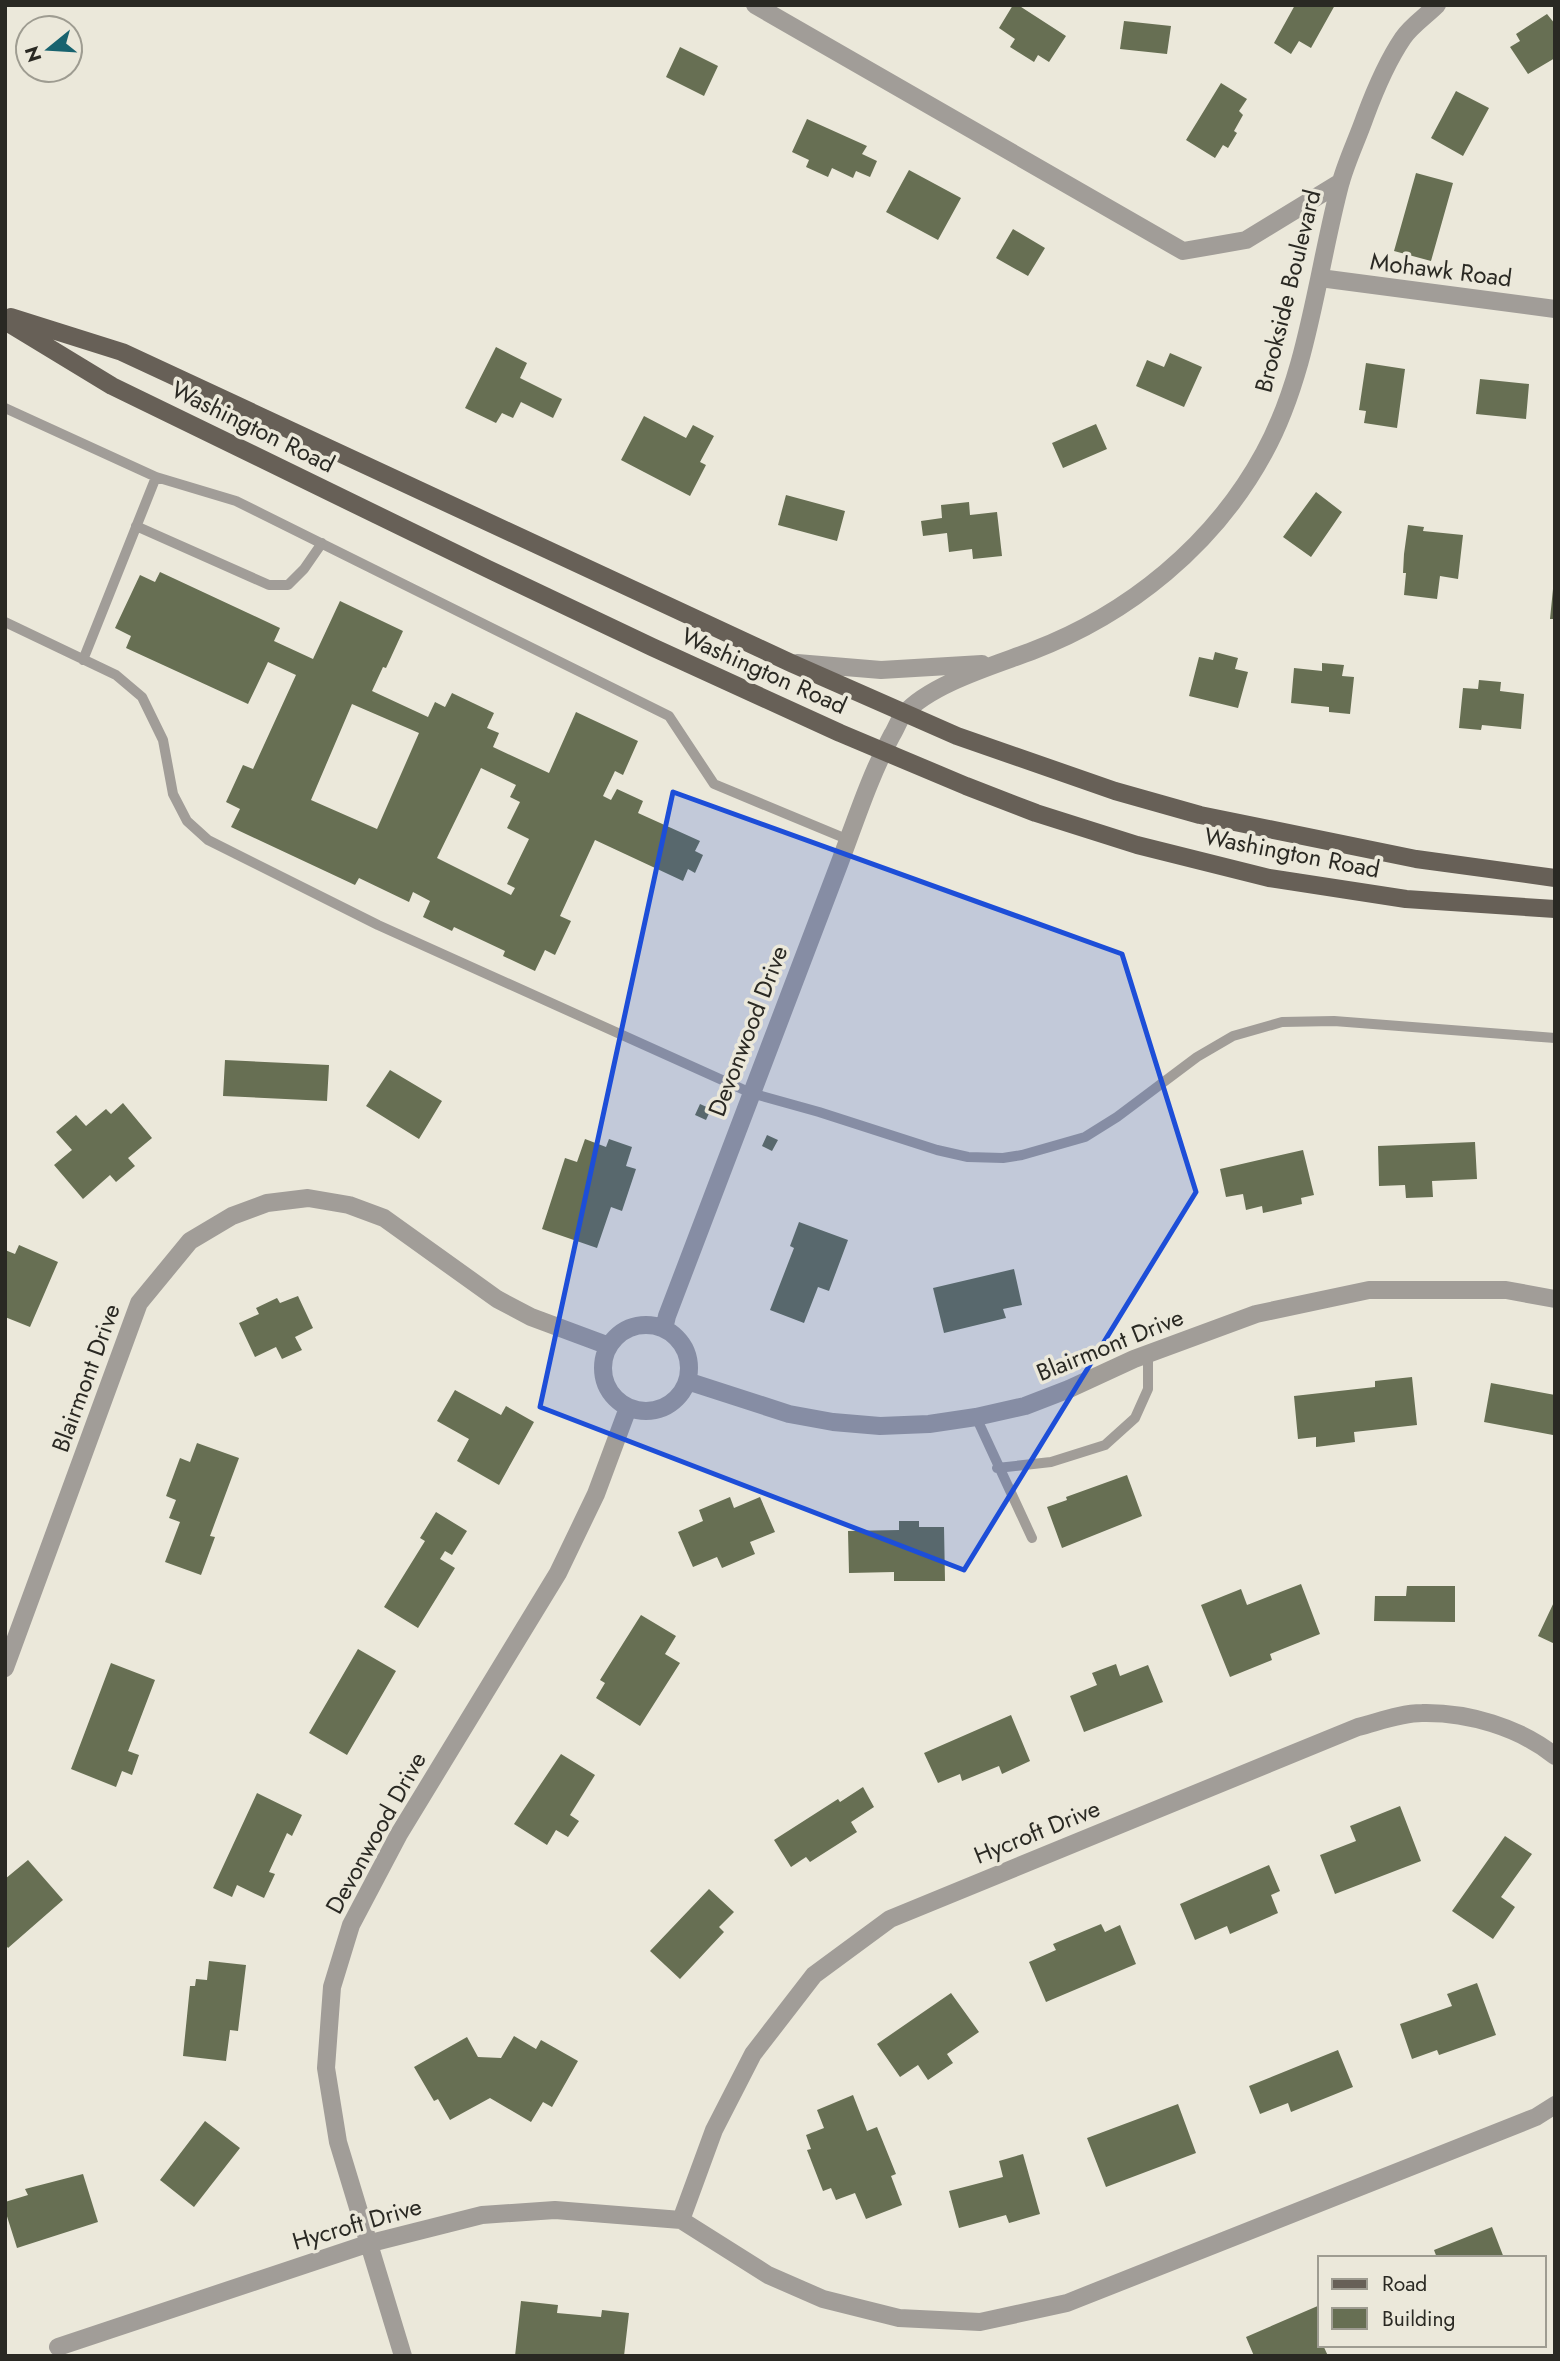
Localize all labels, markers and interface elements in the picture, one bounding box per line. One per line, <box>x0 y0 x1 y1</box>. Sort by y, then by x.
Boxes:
north arrow <box>14 14 84 84</box>
text: N <box>18 43 48 65</box>
street label: Brookside Boulevard <box>1245 186 1330 396</box>
street label: Mohawk Road <box>1368 243 1514 296</box>
street label: Washington Road <box>165 372 341 481</box>
street label: Washington Road <box>676 618 853 723</box>
street label: Washington Road <box>1201 818 1383 887</box>
street label: Devonwood Drive <box>699 940 796 1121</box>
street label: Blairmont Drive <box>42 1299 129 1457</box>
street label: Blairmont Drive <box>1031 1299 1189 1390</box>
street label: Devonwood Drive <box>316 1745 435 1920</box>
street label: Hycroft Drive <box>969 1790 1105 1873</box>
street label: Hycroft Drive <box>288 2188 426 2259</box>
legend <box>1318 2256 1546 2347</box>
text: Road <box>1382 2269 1427 2299</box>
text: Building <box>1382 2304 1455 2334</box>

